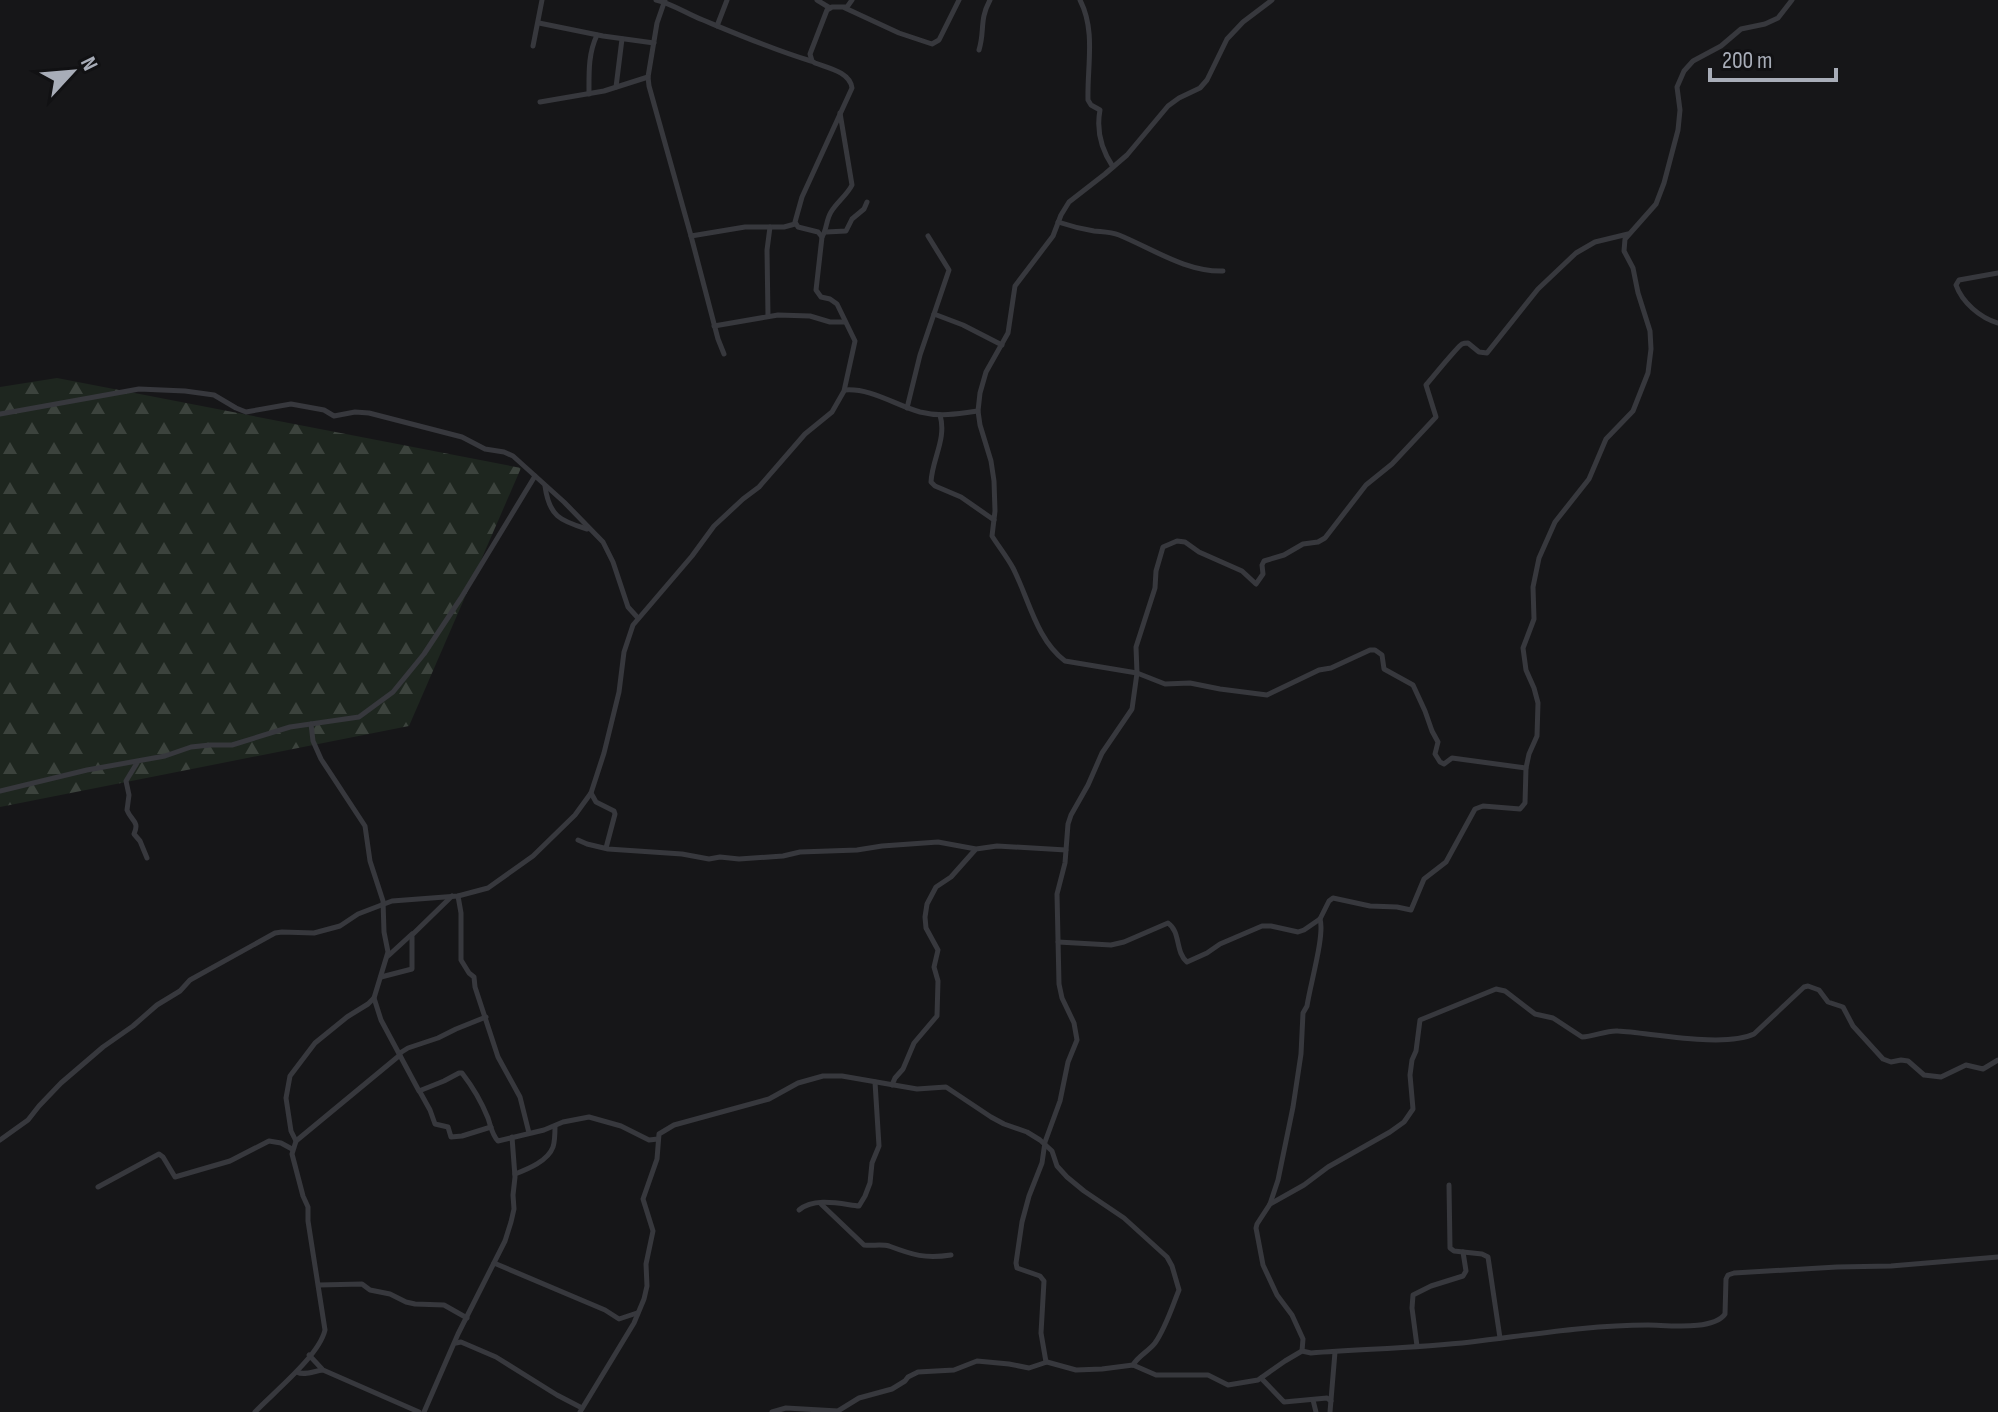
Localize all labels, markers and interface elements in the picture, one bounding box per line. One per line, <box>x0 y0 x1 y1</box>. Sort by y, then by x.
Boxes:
north arrow <box>32 32 112 112</box>
scale bar <box>1710 32 1836 82</box>
text: 200 m <box>1722 46 1773 75</box>
text: N <box>74 53 103 75</box>

